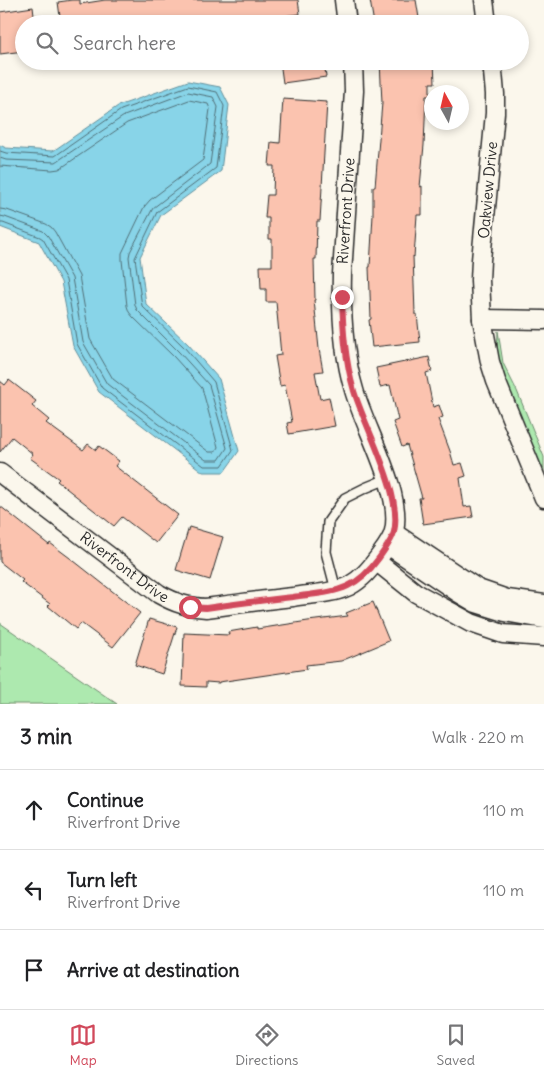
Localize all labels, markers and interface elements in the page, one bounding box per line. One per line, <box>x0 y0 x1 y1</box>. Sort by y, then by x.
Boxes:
search box <box>15 15 529 70</box>
icon: search <box>33 29 61 57</box>
text: Search here <box>73 31 176 55</box>
north arrow <box>424 85 469 130</box>
street label: Oakview Drive <box>474 141 501 239</box>
street label: Riverfront Drive <box>333 157 359 265</box>
route end <box>331 286 354 309</box>
street label: Riverfront Drive <box>76 527 172 607</box>
route start <box>179 596 202 619</box>
text: 3 min <box>20 723 72 750</box>
text: Walk · 220 m <box>432 727 524 747</box>
text: Continue <box>67 788 144 812</box>
icon: ahead <box>20 796 48 824</box>
text: 110 m <box>483 800 524 820</box>
text: Riverfront Drive <box>67 812 180 832</box>
text: Turn left <box>67 868 137 892</box>
icon: left <box>20 876 48 904</box>
text: 110 m <box>483 880 524 900</box>
text: Riverfront Drive <box>67 892 180 912</box>
icon: arrive <box>20 956 48 984</box>
text: Arrive at destination <box>67 958 240 982</box>
tab: Map <box>69 1021 97 1069</box>
tab: Directions <box>235 1021 298 1069</box>
tab: Saved <box>437 1021 475 1069</box>

